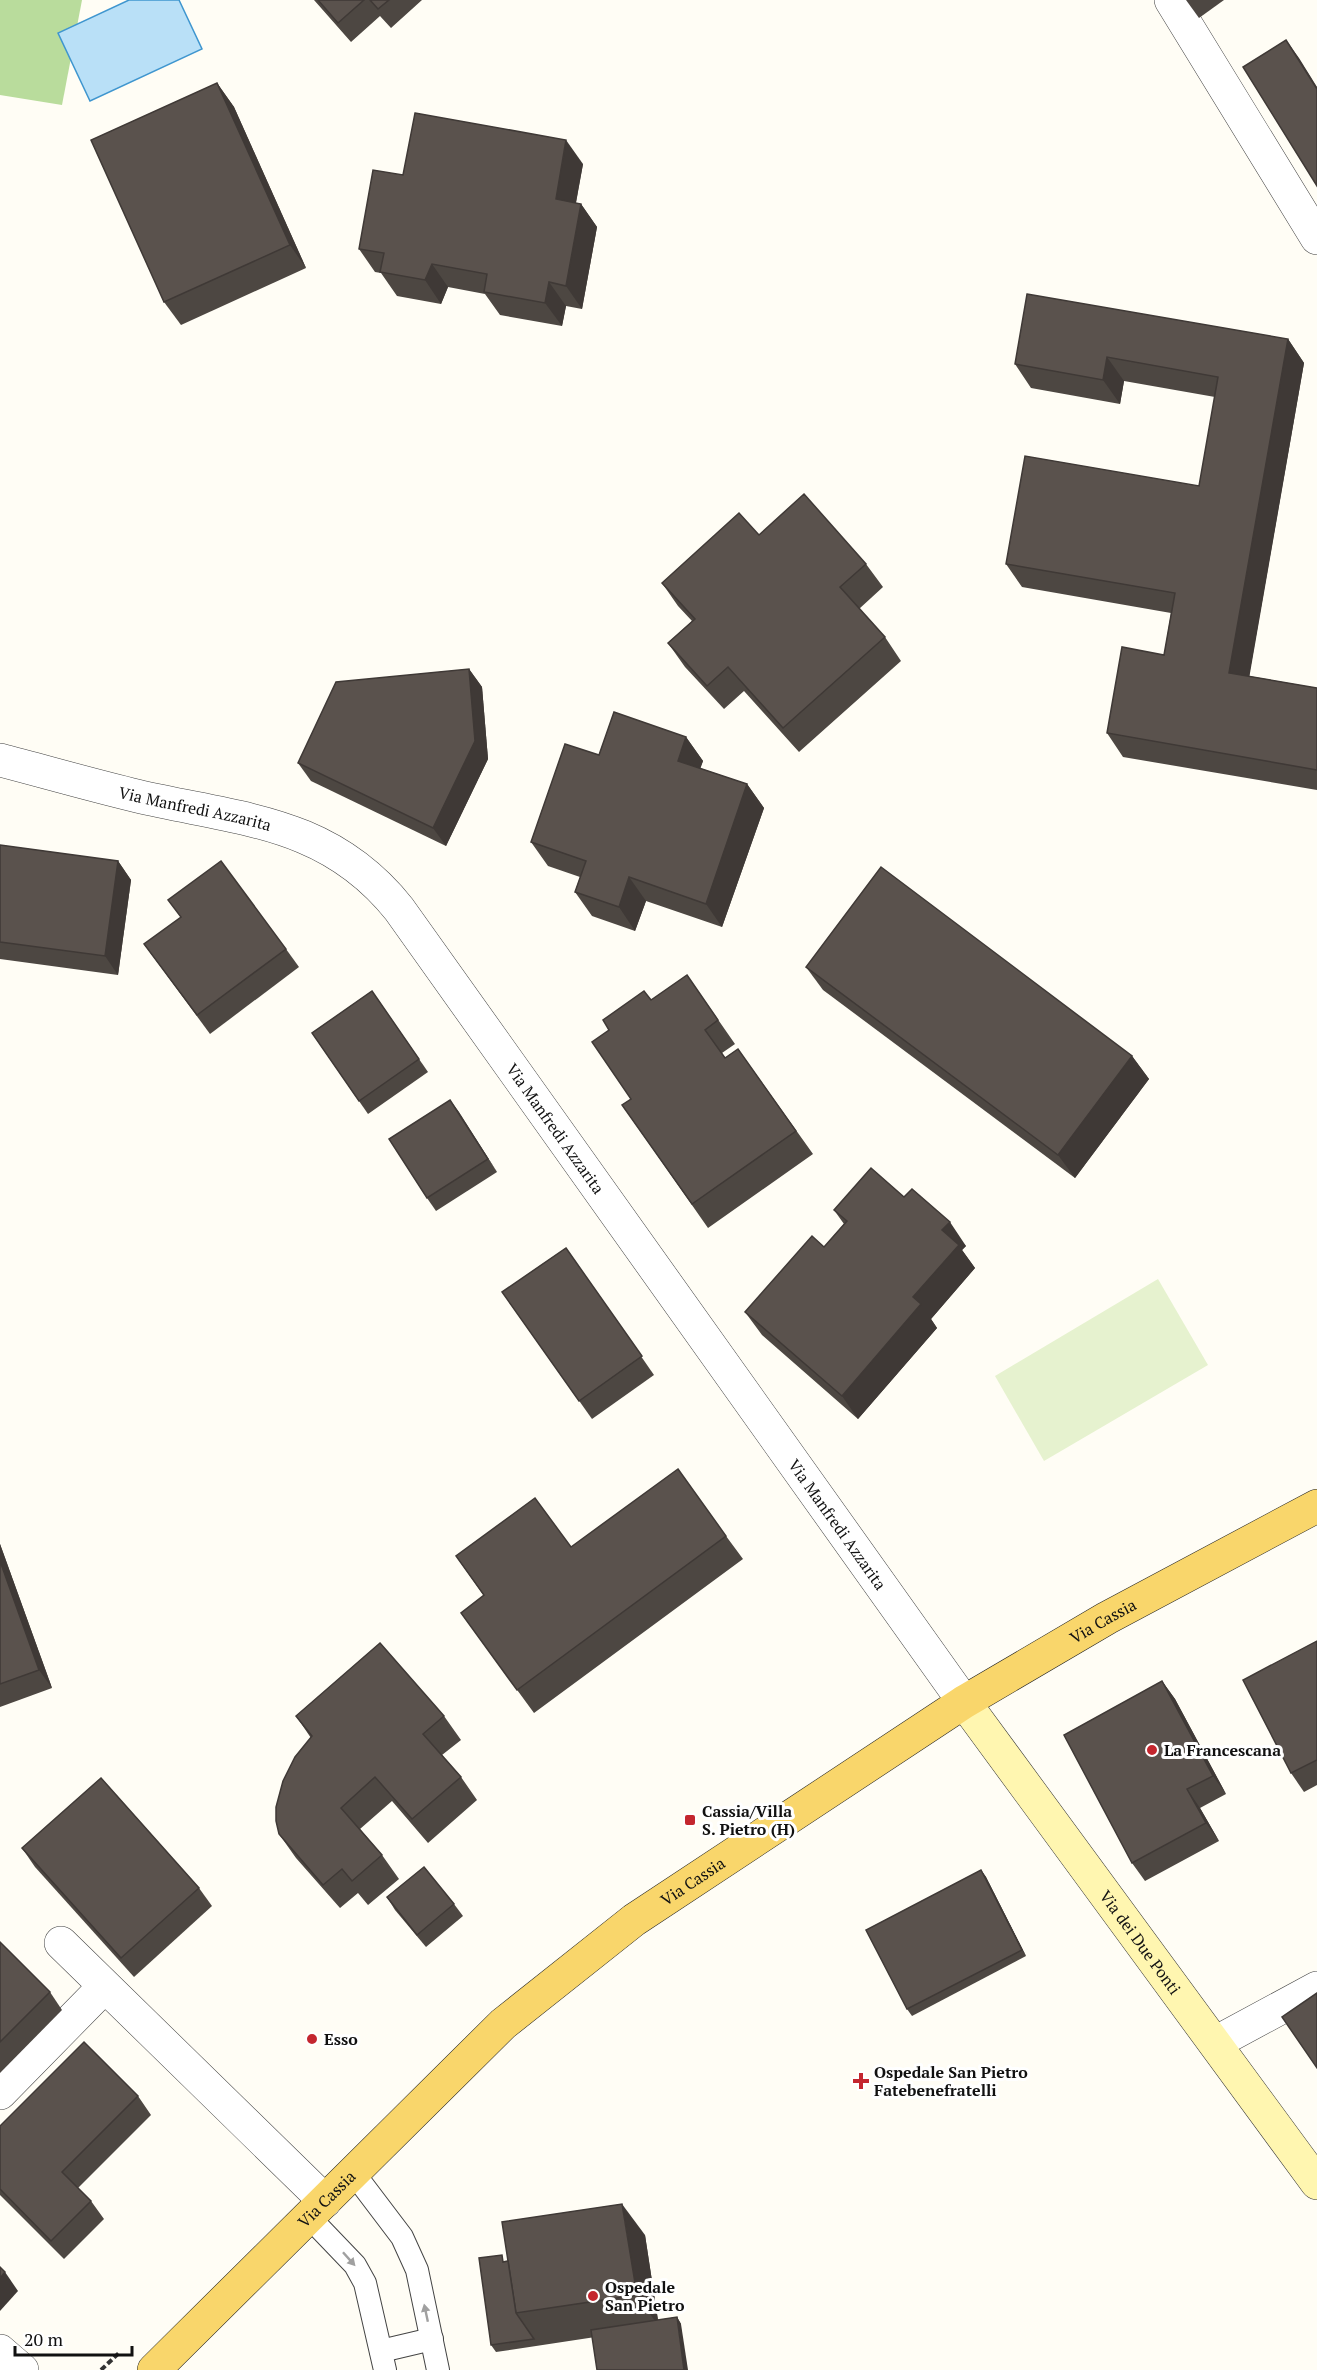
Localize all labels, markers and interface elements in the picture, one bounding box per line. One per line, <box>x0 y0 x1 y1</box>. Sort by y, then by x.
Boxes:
street label: Via Manfredi Azzarita <box>116 781 274 836</box>
street label: Via Manfredi Azzarita <box>501 1059 610 1198</box>
street label: Via Manfredi Azzarita <box>783 1455 892 1594</box>
street label: Via Cassia <box>1066 1594 1140 1649</box>
place label: La Francescana <box>1164 1739 1281 1761</box>
marker: La Francescana <box>1145 1743 1159 1757</box>
place label: Cassia/Villa S. Pietro (H) <box>702 1800 795 1840</box>
marker: Cassia/Villa S. Pietro (H) <box>683 1813 697 1827</box>
street label: Via Cassia <box>656 1852 729 1911</box>
street label: Via dei Due Ponti <box>1095 1886 1186 1999</box>
place label: Esso <box>324 2028 358 2050</box>
marker: Esso <box>305 2032 319 2046</box>
place label: Ospedale San Pietro Fatebenefratelli <box>874 2061 1028 2101</box>
marker: Ospedale San Pietro Fatebenefratelli <box>852 2072 870 2090</box>
street label: Via Cassia <box>293 2165 360 2232</box>
one-way arrow <box>342 2252 356 2267</box>
place label: Ospedale San Pietro <box>605 2276 685 2316</box>
marker: Ospedale San Pietro <box>586 2289 600 2303</box>
one-way arrow <box>421 2303 430 2322</box>
scale bar <box>15 2319 132 2357</box>
text: 20 m <box>24 2327 64 2351</box>

